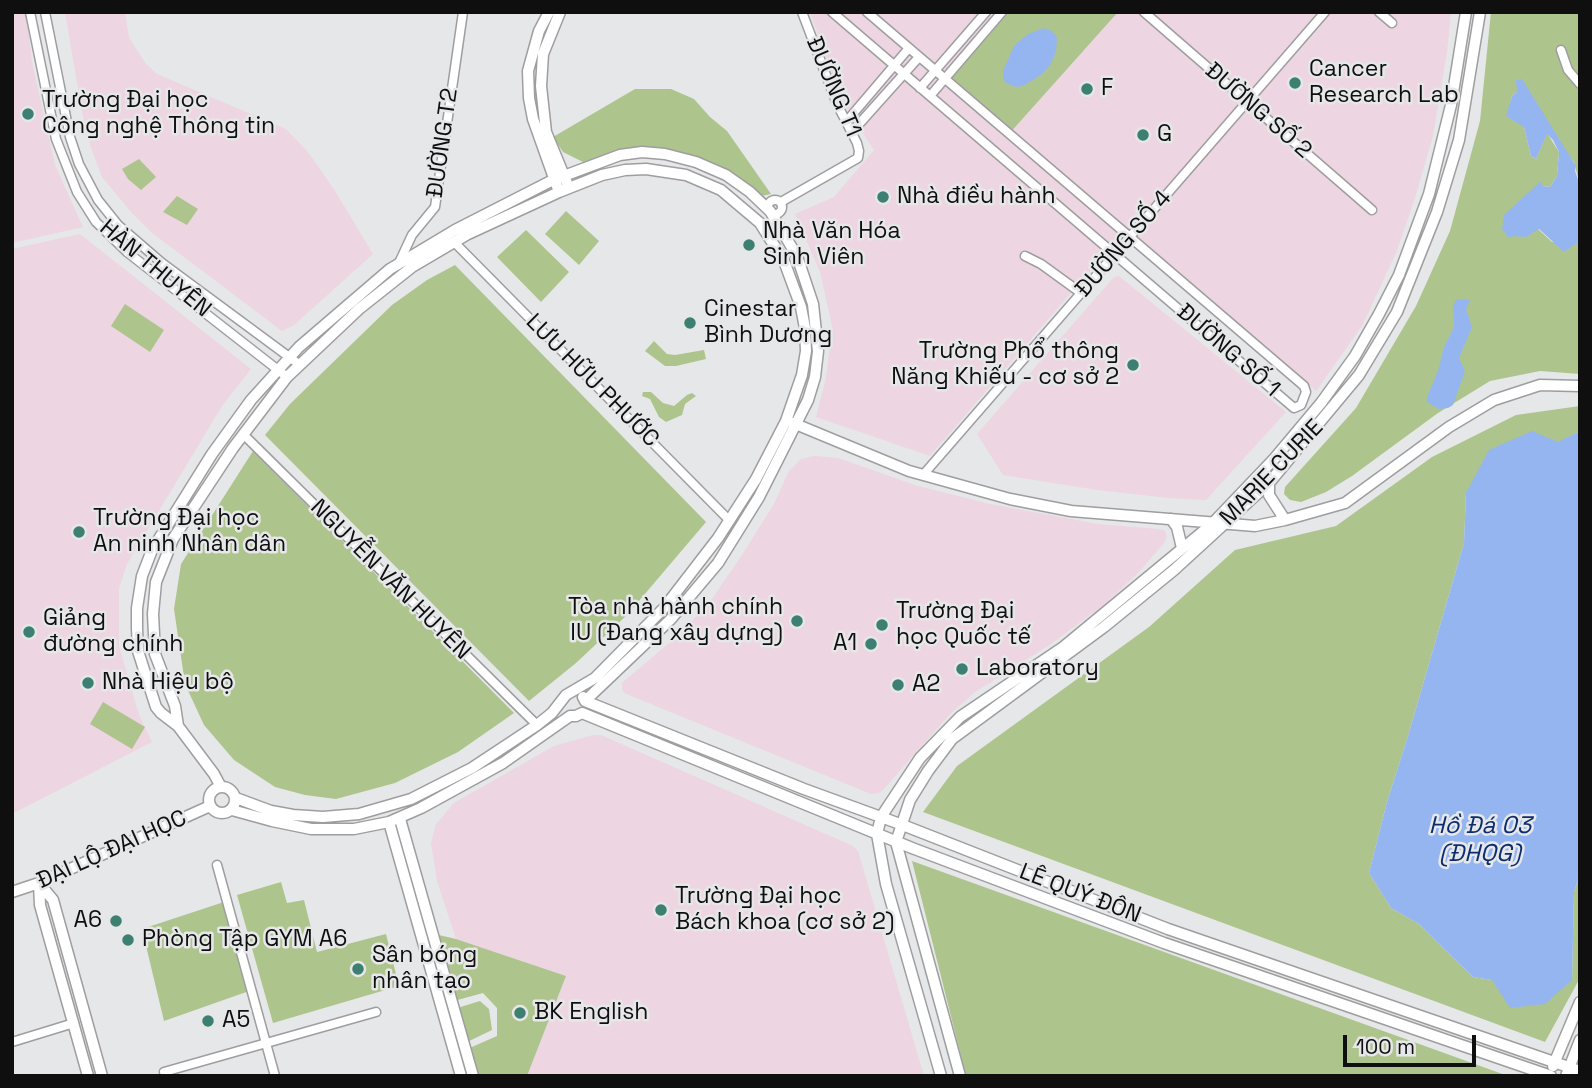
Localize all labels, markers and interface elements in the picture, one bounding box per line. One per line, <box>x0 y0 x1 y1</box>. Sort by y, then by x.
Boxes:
street label: ĐƯỜNG T1 <box>800 33 866 141</box>
place label: Cancer Research Lab <box>1309 56 1459 110</box>
street label: ĐƯỜNG SỐ 2 <box>1199 57 1317 165</box>
place label: F <box>1101 75 1113 103</box>
marker: Cancer Research Lab <box>1287 75 1303 91</box>
marker: F <box>1079 81 1095 97</box>
place label: Trường Đại học Công nghệ Thông tin <box>42 87 275 141</box>
street label: ĐƯỜNG T2 <box>422 87 464 199</box>
marker: Trường Đại học Công nghệ Thông tin <box>20 106 36 122</box>
place label: G <box>1157 121 1172 149</box>
marker: G <box>1135 127 1151 143</box>
place label: Nhà điều hành <box>897 183 1056 211</box>
street label: ĐƯỜNG SỐ 4 <box>1070 185 1178 303</box>
marker: Nhà điều hành <box>875 189 891 205</box>
street label: HÀN THUYÊN <box>94 214 216 324</box>
place label: Nhà Văn Hóa Sinh Viên <box>763 218 901 272</box>
marker: Nhà Văn Hóa Sinh Viên <box>741 237 757 253</box>
place label: Cinestar Bình Dương <box>704 296 832 350</box>
street label: ĐƯỜNG SỐ 1 <box>1171 299 1285 403</box>
street label: LƯU HỮU PHƯỚC <box>520 309 664 453</box>
marker: Cinestar Bình Dương <box>682 315 698 331</box>
place label: Trường Phổ thông Năng Khiếu - cơ sở 2 <box>891 338 1119 392</box>
marker: Trường Phổ thông Năng Khiếu - cơ sở 2 <box>1125 357 1141 373</box>
street label: MARIE CURIE <box>1215 414 1329 532</box>
street label: NGUYỄN VĂN HUYÊN <box>304 494 476 666</box>
place label: Trường Đại học An ninh Nhân dân <box>93 505 286 559</box>
marker: Trường Đại học An ninh Nhân dân <box>71 524 87 540</box>
place label: Tòa nhà hành chính IU (Đang xây dựng) <box>568 594 783 648</box>
place label: Trường Đại học Quốc tế <box>896 598 1031 652</box>
place label: Giảng đường chính <box>43 605 183 659</box>
marker: Tòa nhà hành chính IU (Đang xây dựng) <box>789 613 805 629</box>
marker: Trường Đại học Quốc tế <box>874 617 890 633</box>
marker: Giảng đường chính <box>21 624 37 640</box>
place label: A1 <box>833 630 857 658</box>
marker: A1 <box>863 636 879 652</box>
place label: Laboratory <box>976 655 1099 683</box>
marker: Laboratory <box>954 661 970 677</box>
place label: Nhà Hiệu bộ <box>102 669 234 697</box>
place label: A2 <box>912 671 940 699</box>
marker: Nhà Hiệu bộ <box>80 675 96 691</box>
marker: A2 <box>890 677 906 693</box>
street label: ĐẠI LỘ ĐẠI HỌC <box>33 805 191 895</box>
water label: Hồ Đá 03 (ĐHQG) <box>1429 812 1531 868</box>
street label: LÊ QUÝ ĐÔN <box>1015 858 1145 930</box>
place label: Trường Đại học Bách khoa (cơ sở 2) <box>675 883 894 937</box>
marker: Trường Đại học Bách khoa (cơ sở 2) <box>653 902 669 918</box>
place label: A6 <box>73 907 102 935</box>
marker: A6 <box>108 913 124 929</box>
place label: Phòng Tập GYM A6 <box>142 926 347 954</box>
marker: Phòng Tập GYM A6 <box>120 932 136 948</box>
place label: Sân bóng nhân tạo <box>372 942 477 996</box>
marker: Sân bóng nhân tạo <box>350 961 366 977</box>
place label: BK English <box>534 999 648 1027</box>
marker: BK English <box>512 1005 528 1021</box>
place label: A5 <box>222 1007 250 1035</box>
marker: A5 <box>200 1013 216 1029</box>
scale bar <box>1347 1021 1480 1066</box>
text: 100 m <box>1356 1033 1415 1060</box>

